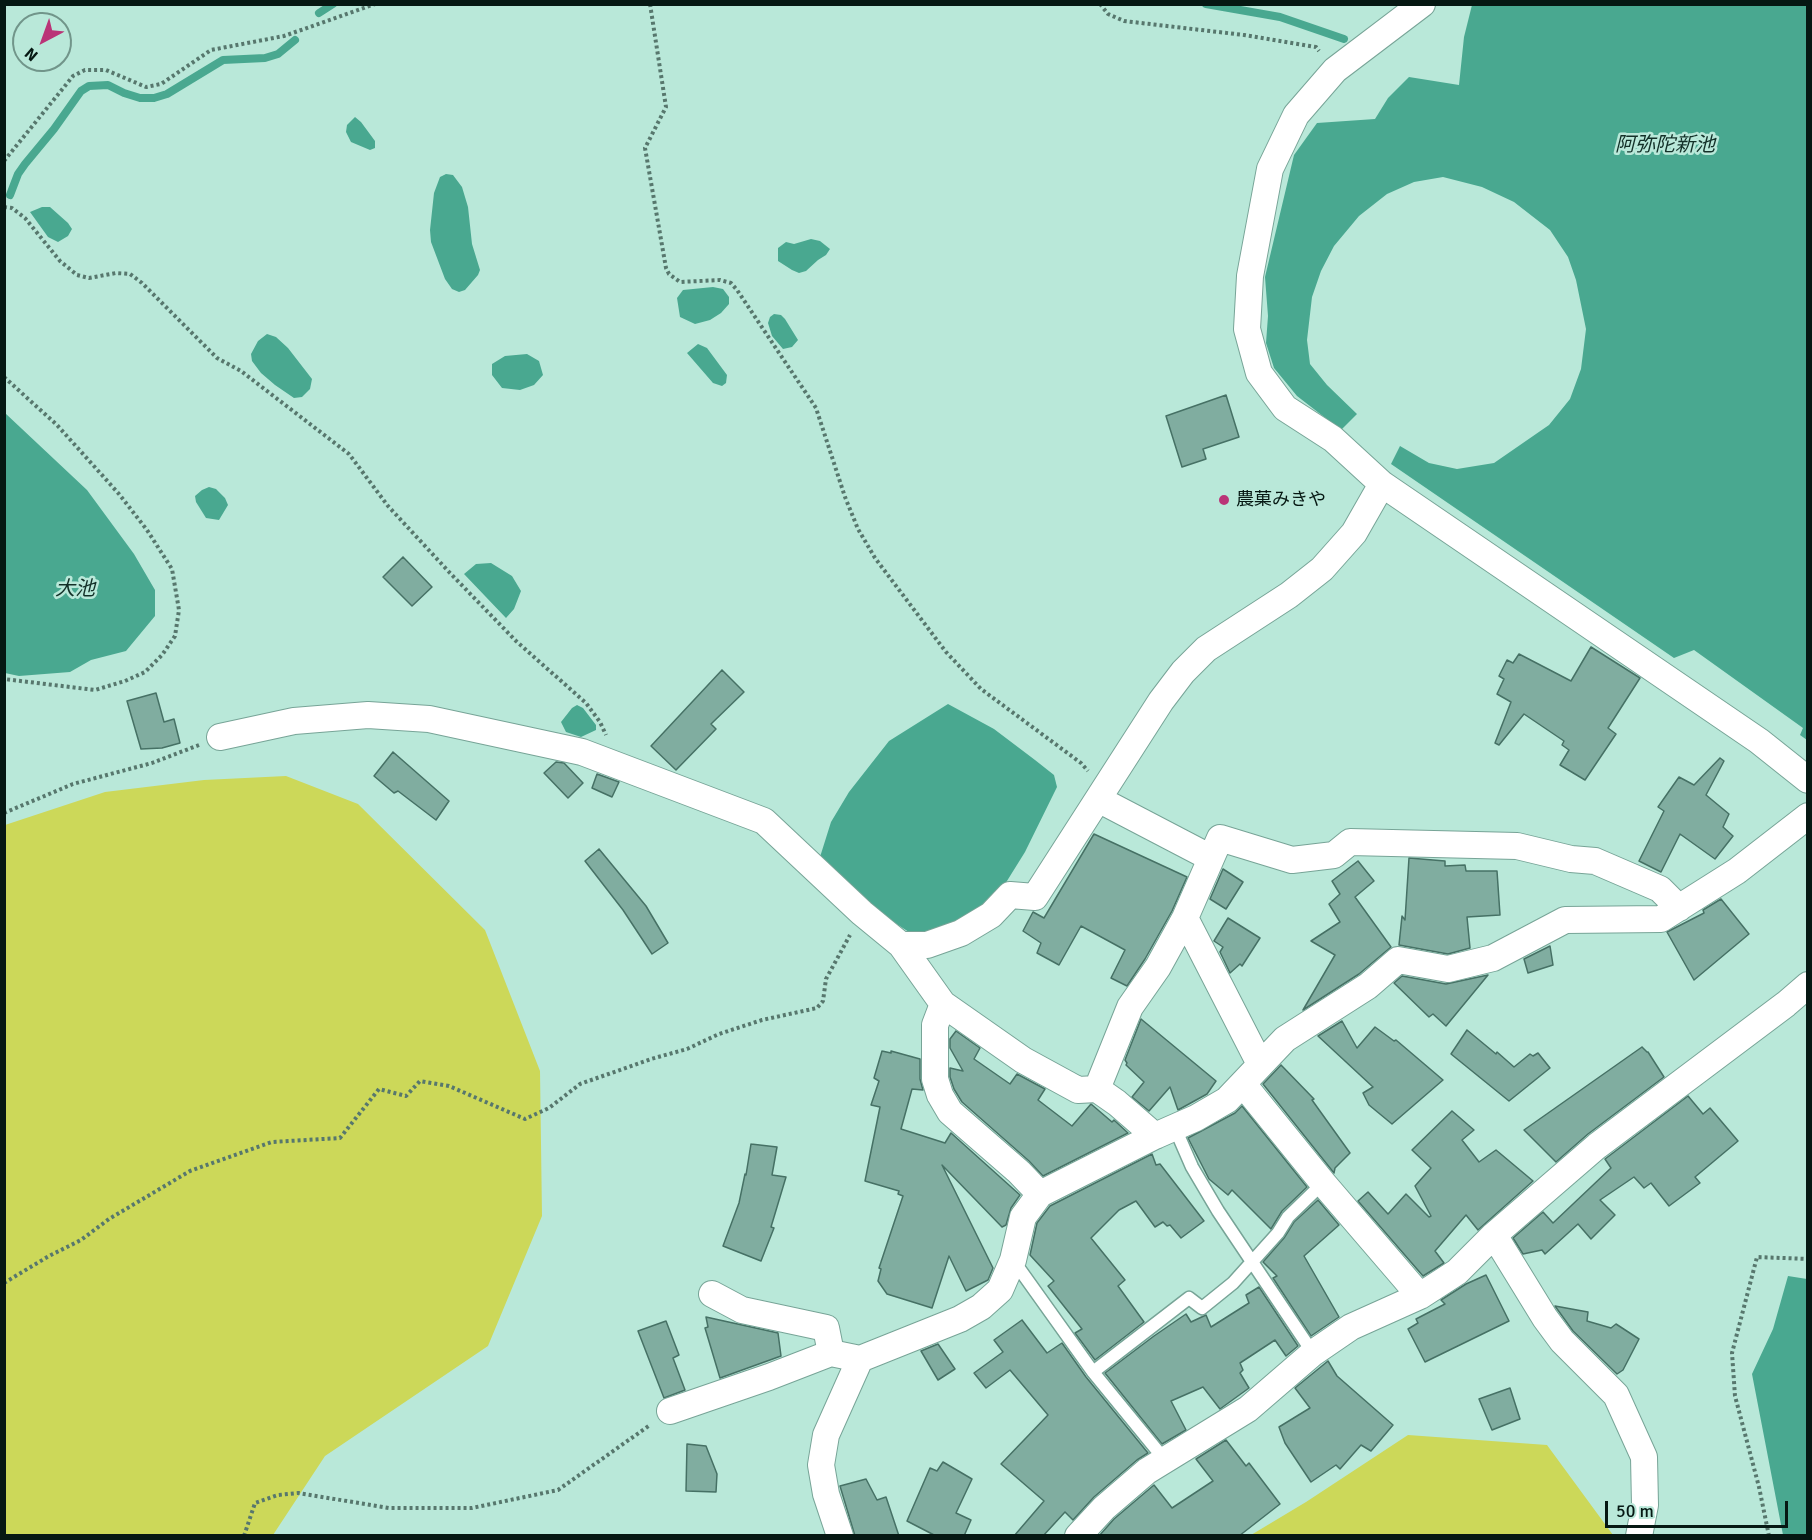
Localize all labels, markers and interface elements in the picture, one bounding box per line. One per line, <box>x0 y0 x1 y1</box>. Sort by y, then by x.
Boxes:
north arrow <box>12 12 72 72</box>
text: N <box>21 43 42 65</box>
water label: 阿弥陀新池 <box>1615 134 1715 158</box>
place label: 農菓みきや <box>1236 489 1326 511</box>
marker: 農菓みきや <box>1217 493 1231 507</box>
water label: 大池 <box>55 578 95 602</box>
scale bar <box>1608 1489 1791 1527</box>
text: 50 m <box>1616 1500 1654 1522</box>

